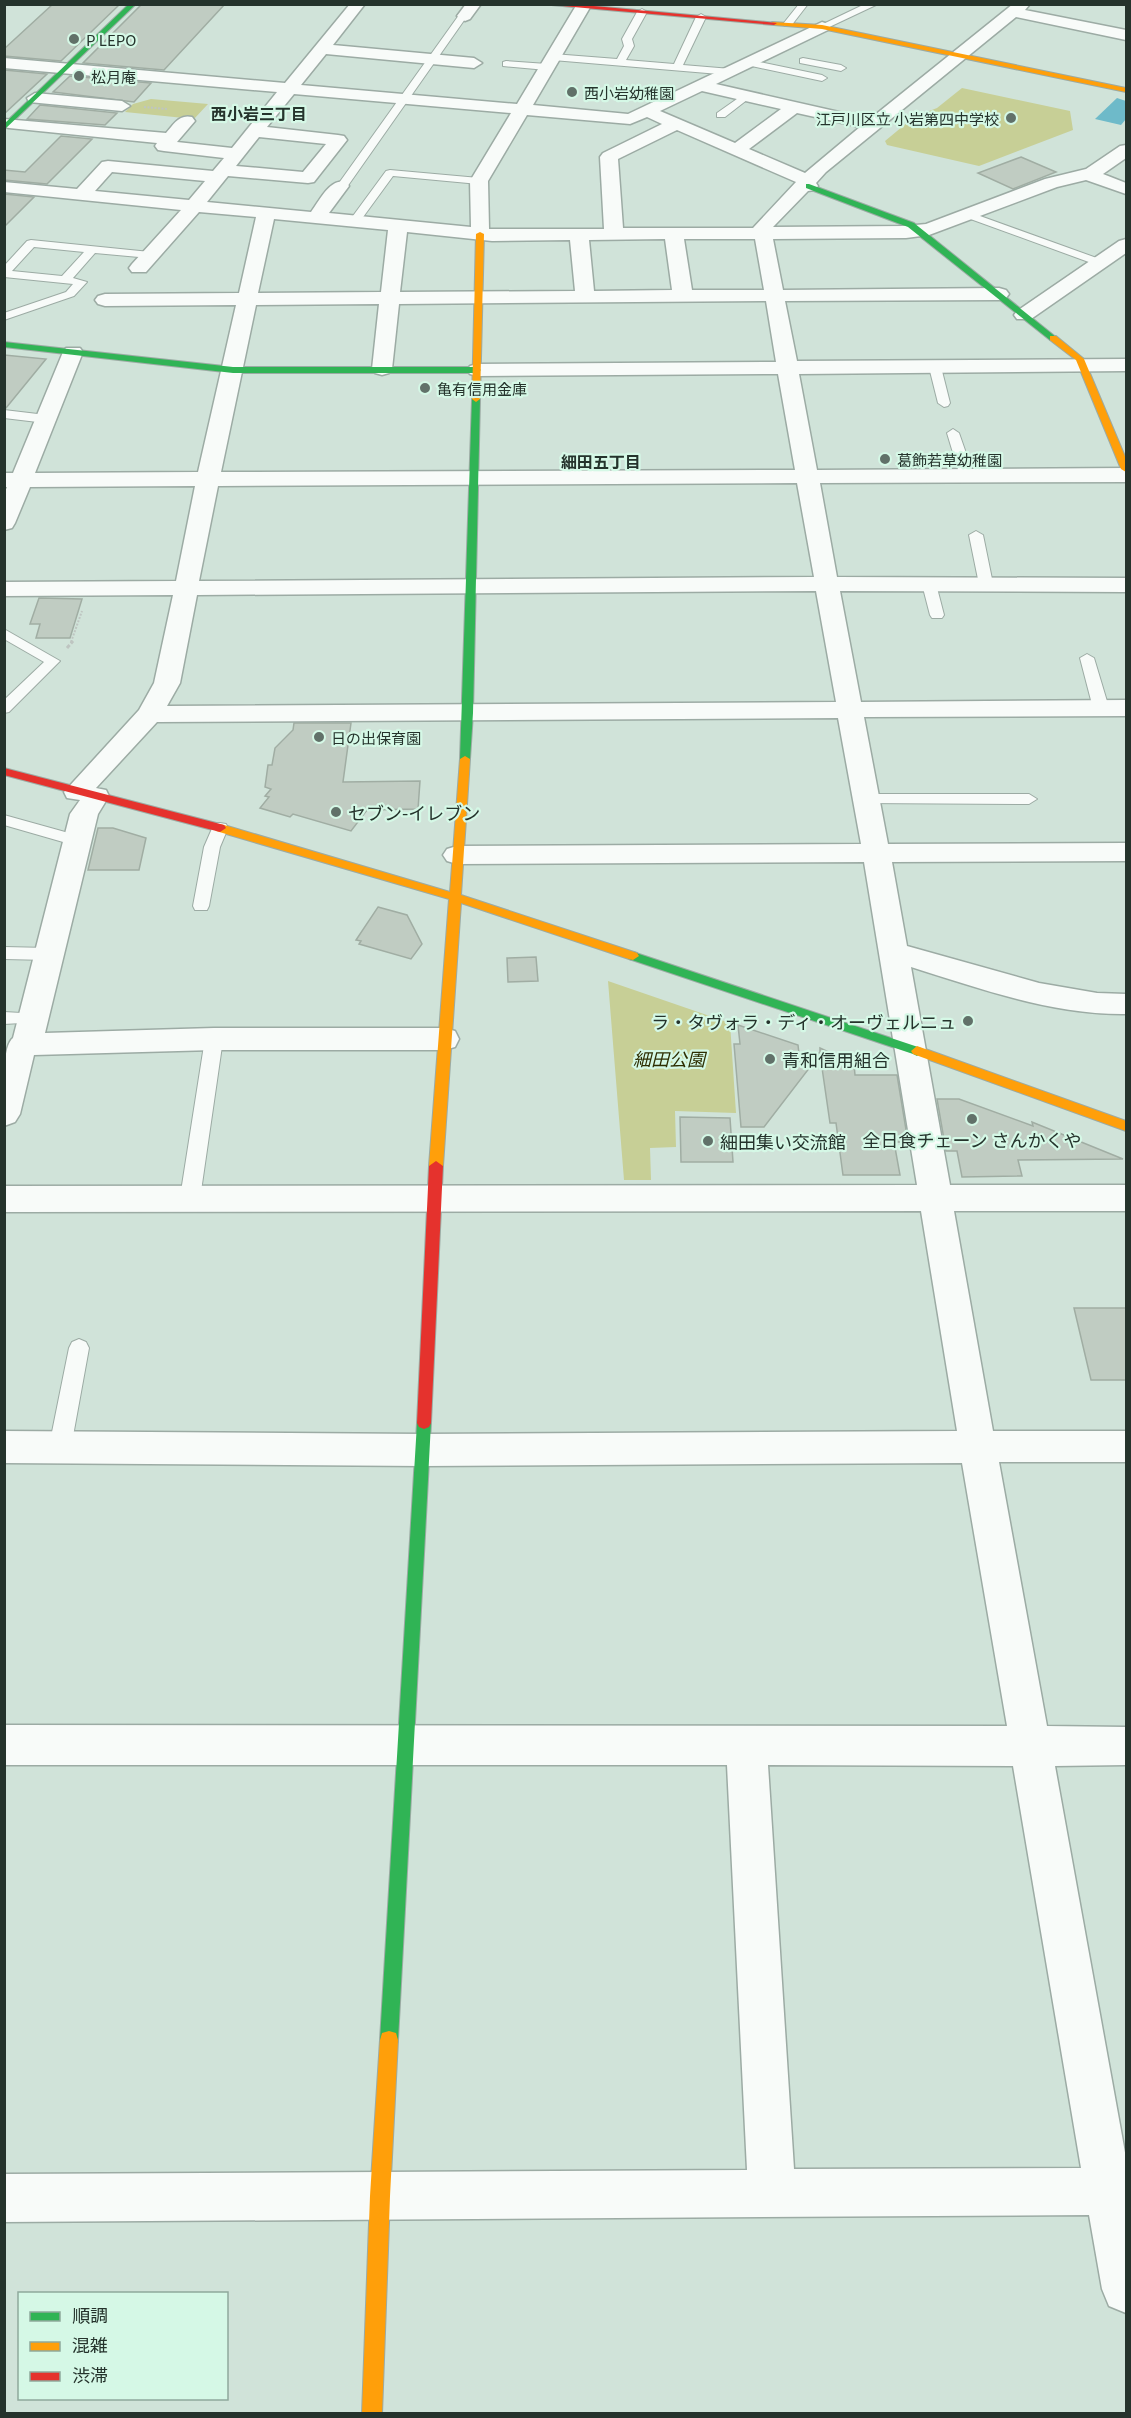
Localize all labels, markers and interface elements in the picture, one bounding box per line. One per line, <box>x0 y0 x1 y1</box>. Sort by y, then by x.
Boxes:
place label: P LEPO <box>86 29 136 50</box>
marker: P LEPO <box>67 32 81 46</box>
place label: 松月庵 <box>91 66 136 87</box>
marker: 松月庵 <box>72 69 86 83</box>
place label: 西小岩幼稚園 <box>584 82 674 103</box>
marker: 西小岩幼稚園 <box>565 85 579 99</box>
district label: 西小岩三丁目 <box>211 101 307 125</box>
place label: 江戸川区立 小岩第四中学校 <box>816 108 999 129</box>
marker: 江戸川区立 小岩第四中学校 <box>1004 111 1018 125</box>
place label: 亀有信用金庫 <box>437 378 527 399</box>
marker: 亀有信用金庫 <box>418 381 432 395</box>
district label: 細田五丁目 <box>561 449 641 473</box>
place label: 葛飾若草幼稚園 <box>897 449 1002 470</box>
marker: 葛飾若草幼稚園 <box>878 452 892 466</box>
place label: 日の出保育園 <box>331 727 421 748</box>
marker: 日の出保育園 <box>312 730 326 744</box>
place label: セブン-イレブン <box>348 799 480 825</box>
marker: セブン-イレブン <box>329 805 343 819</box>
place label: ラ・タヴォラ・ディ・オーヴェルニュ <box>651 1008 956 1034</box>
marker: ラ・タヴォラ・ディ・オーヴェルニュ <box>961 1014 975 1028</box>
park label: 細田公園 <box>633 1045 708 1071</box>
place label: 青和信用組合 <box>782 1046 890 1072</box>
marker: 青和信用組合 <box>763 1052 777 1066</box>
marker: 全日食チェーン さんかくや <box>965 1112 979 1126</box>
place label: 全日食チェーン さんかくや <box>862 1126 1082 1152</box>
place label: 細田集い交流館 <box>720 1128 846 1154</box>
marker: 細田集い交流館 <box>701 1134 715 1148</box>
legend <box>18 2292 228 2400</box>
text: 順調 <box>72 2301 108 2327</box>
text: 混雑 <box>72 2331 108 2357</box>
text: 渋滞 <box>72 2361 108 2387</box>

